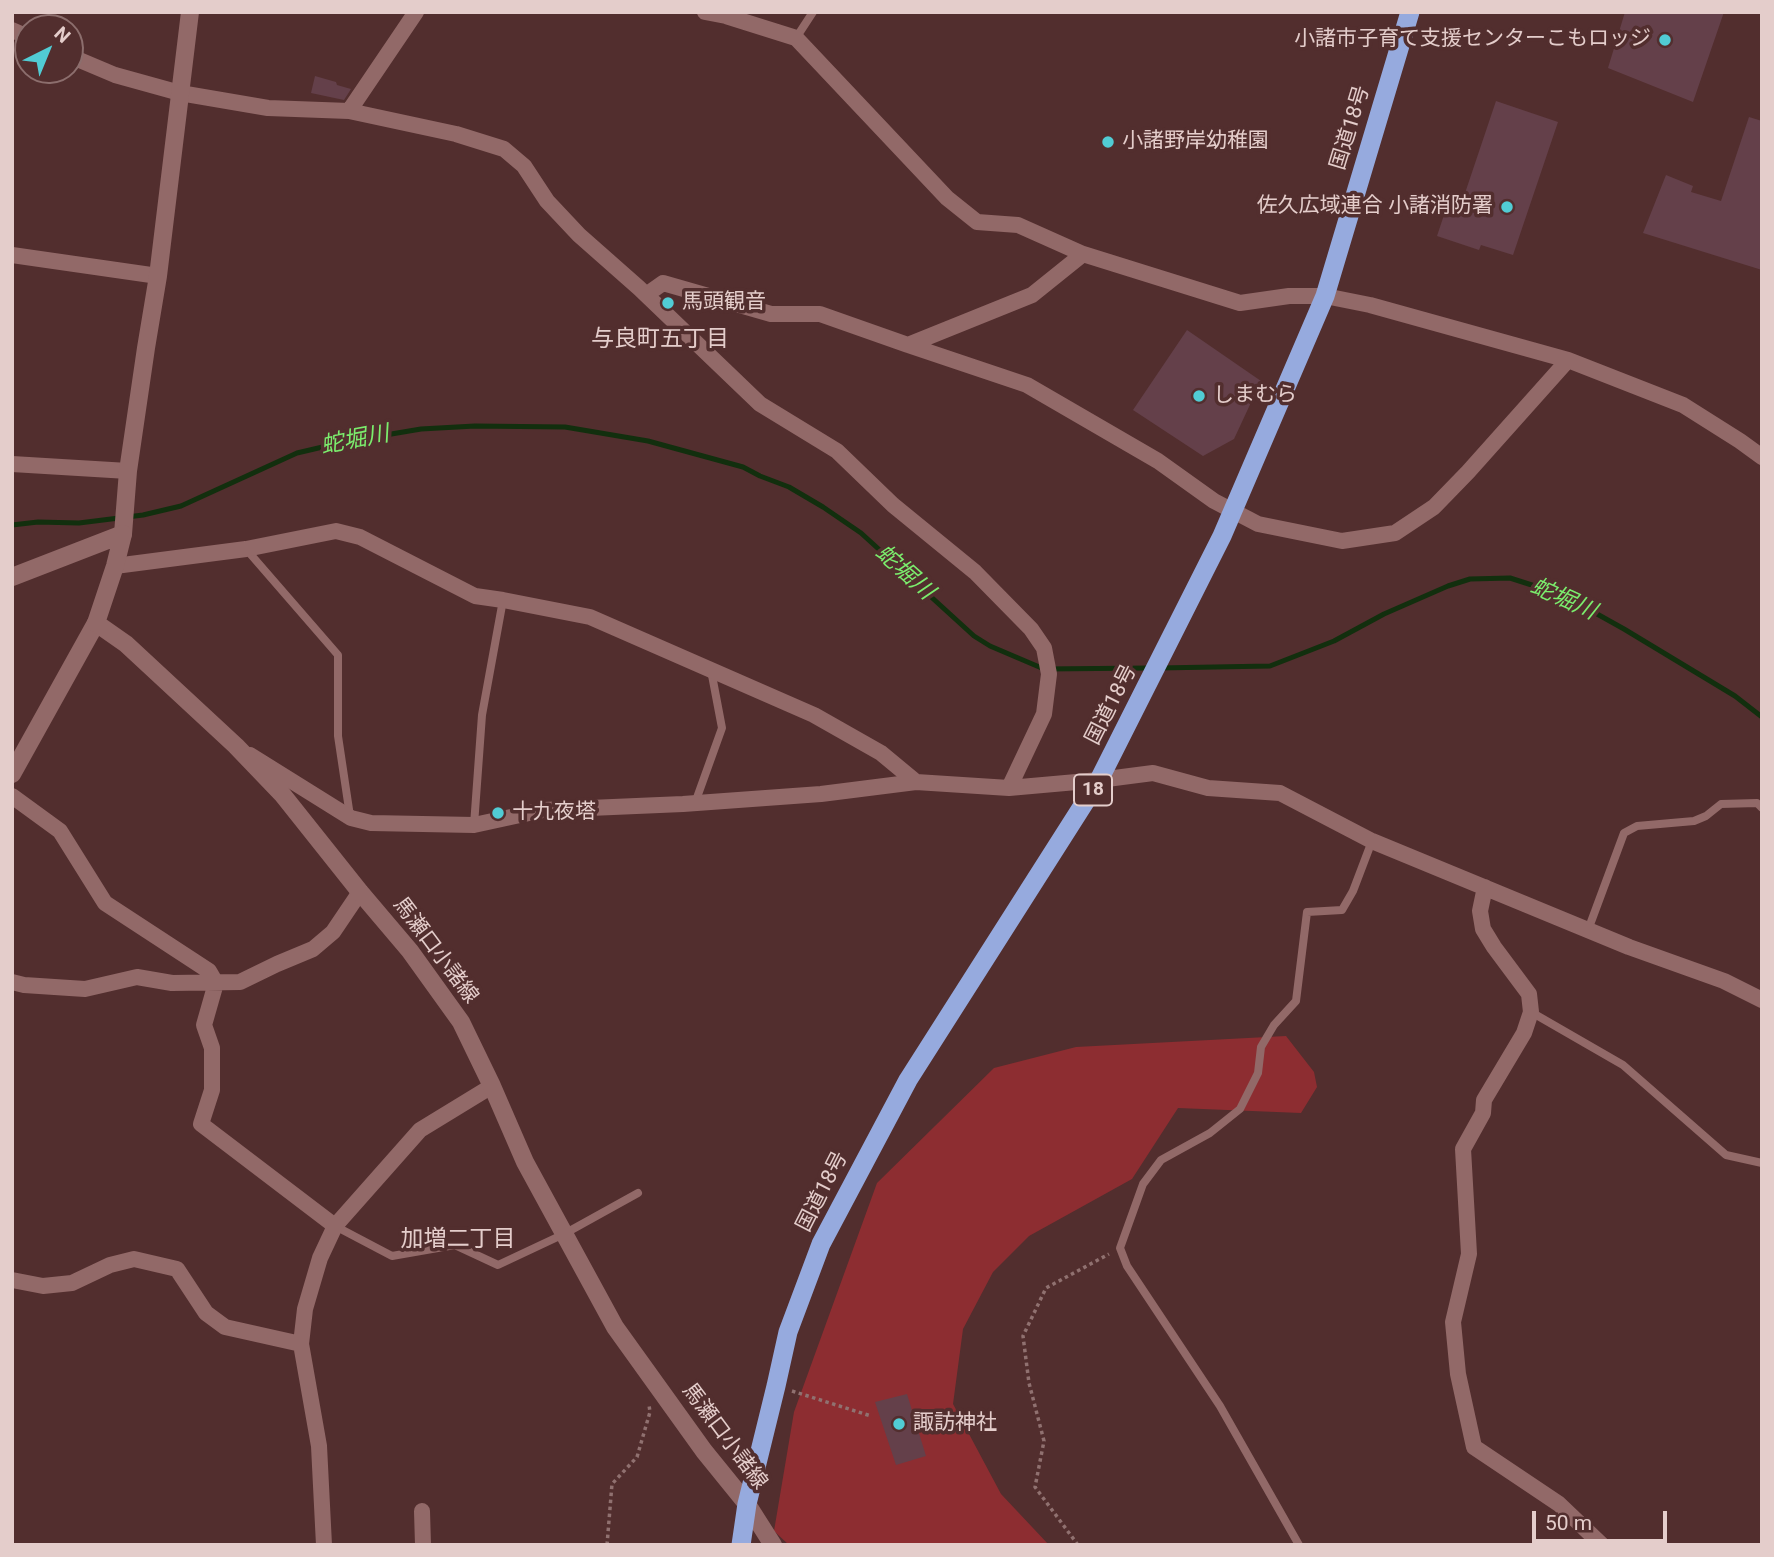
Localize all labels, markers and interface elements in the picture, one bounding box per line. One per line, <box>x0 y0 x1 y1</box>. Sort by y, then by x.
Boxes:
north arrow <box>14 14 84 84</box>
text: N <box>50 22 75 48</box>
place label: 小諸市子育て支援センターこもロッジ <box>1294 27 1651 53</box>
marker: 小諸市子育て支援センターこもロッジ <box>1657 32 1673 48</box>
street label: 国道18号 <box>1326 83 1376 173</box>
place label: 小諸野岸幼稚園 <box>1122 129 1269 155</box>
marker: 小諸野岸幼稚園 <box>1100 134 1116 150</box>
place label: 佐久広域連合 小諸消防署 <box>1257 194 1493 220</box>
marker: 佐久広域連合 小諸消防署 <box>1499 199 1515 215</box>
place label: 馬頭観音 <box>682 290 766 316</box>
marker: 馬頭観音 <box>660 295 676 311</box>
district label: 与良町五丁目 <box>591 326 729 354</box>
place label: しまむら <box>1213 383 1297 409</box>
marker: しまむら <box>1191 388 1207 404</box>
water label: 蛇堀川 <box>319 421 391 461</box>
water label: 蛇堀川 <box>869 540 939 606</box>
water label: 蛇堀川 <box>1526 573 1600 627</box>
street label: 国道18号 <box>1081 661 1143 749</box>
road number: 18 <box>1074 775 1112 806</box>
place label: 十九夜塔 <box>512 800 596 826</box>
marker: 十九夜塔 <box>490 805 506 821</box>
street label: 馬瀬口小諸線 <box>387 893 483 1009</box>
street label: 国道18号 <box>792 1148 854 1236</box>
district label: 加増二丁目 <box>401 1226 515 1254</box>
street label: 馬瀬口小諸線 <box>676 1379 772 1495</box>
place label: 諏訪神社 <box>913 1411 997 1437</box>
marker: 諏訪神社 <box>891 1416 907 1432</box>
scale bar <box>1536 1498 1671 1542</box>
text: 50 m <box>1545 1511 1592 1535</box>

